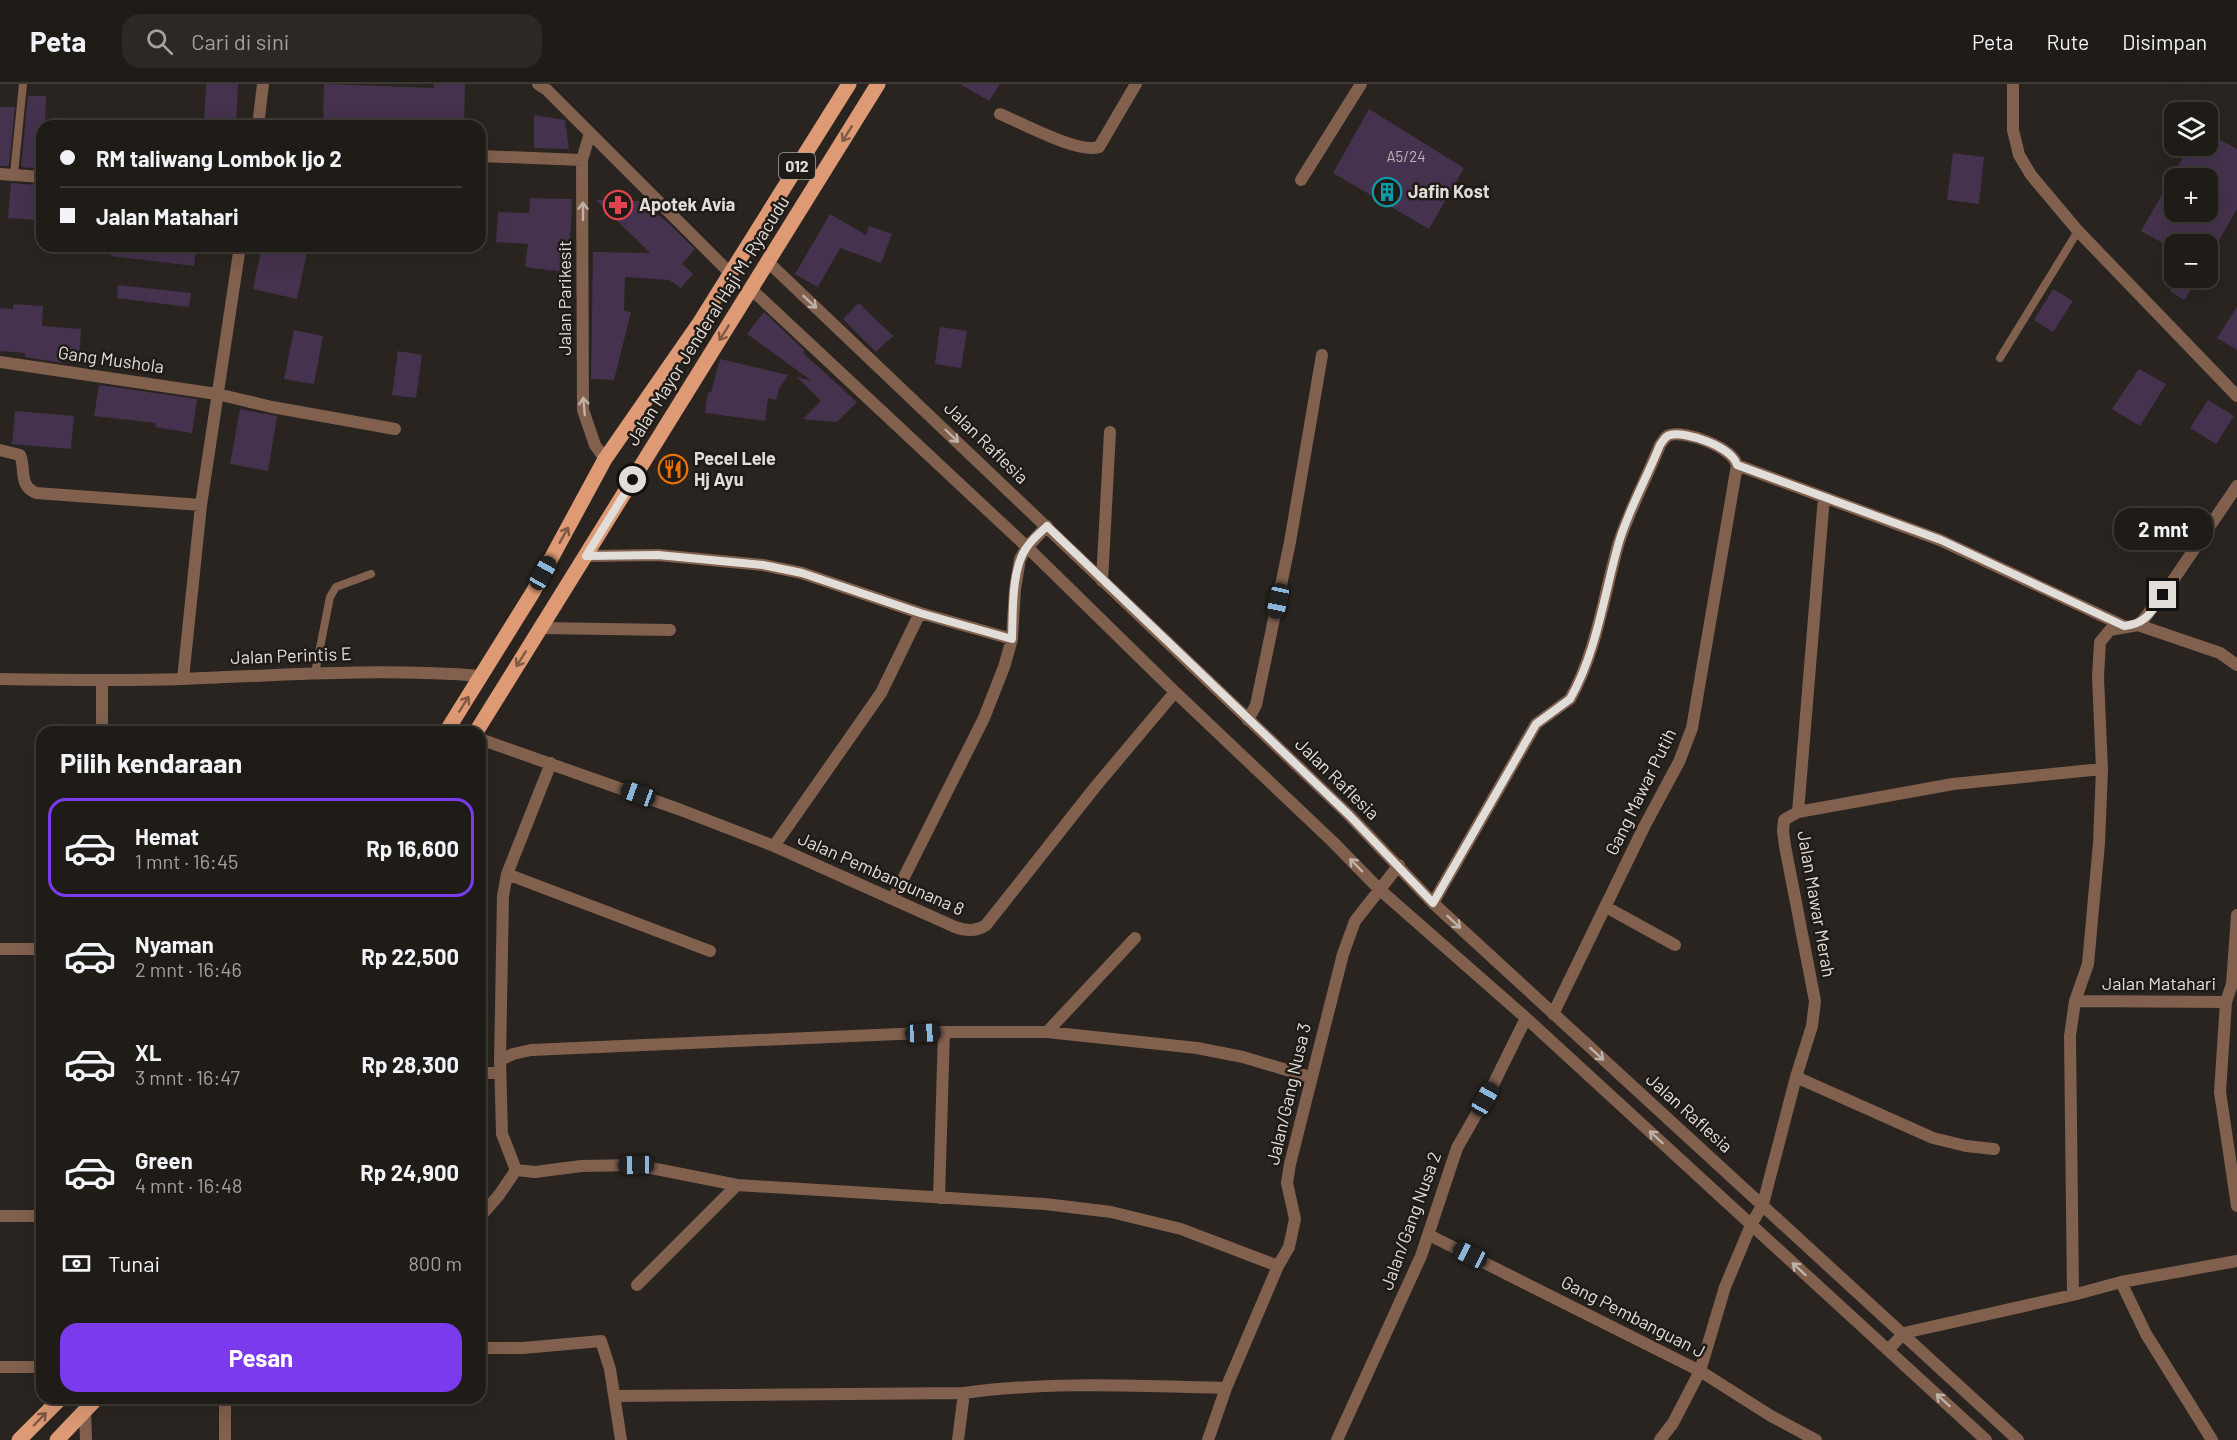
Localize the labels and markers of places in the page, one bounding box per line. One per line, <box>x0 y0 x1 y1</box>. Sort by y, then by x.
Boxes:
building icon: Jafin Kost <box>1371 176 1403 208</box>
place label: Jafin Kost <box>1408 180 1490 202</box>
pharmacy icon: Apotek Avia <box>602 189 634 221</box>
place label: Apotek Avia <box>639 193 735 215</box>
place label: Pecel Lele Hj Ayu <box>694 447 776 490</box>
restaurant icon: Pecel Lele Hj Ayu <box>657 453 689 485</box>

